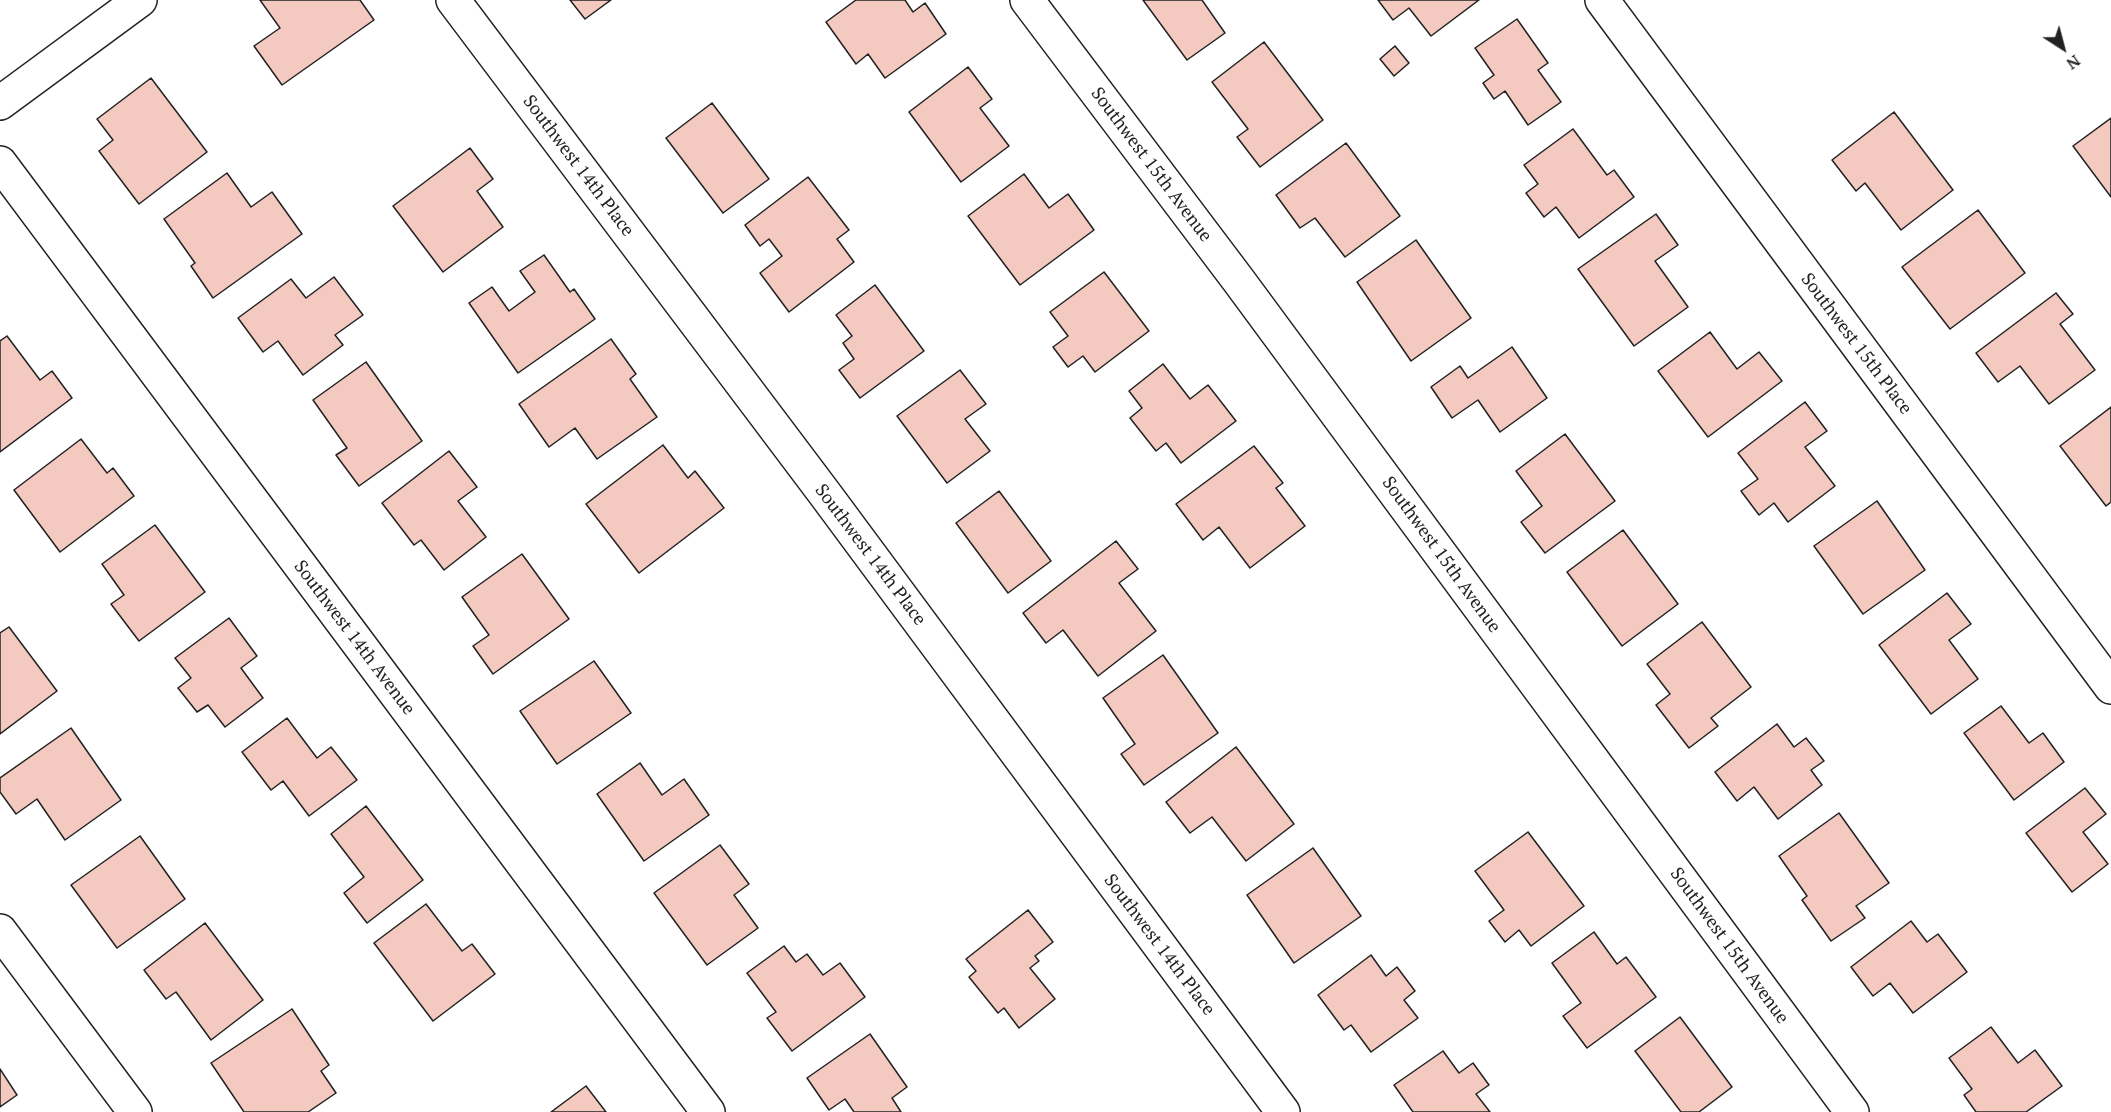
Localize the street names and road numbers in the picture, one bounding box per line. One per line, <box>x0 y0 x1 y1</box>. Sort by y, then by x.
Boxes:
street label: Southwest 15th Avenue <box>1086 84 1216 246</box>
street label: Southwest 14th Place <box>518 91 638 241</box>
street label: Southwest 15th Place <box>1796 269 1916 419</box>
street label: Southwest 15th Avenue <box>1377 473 1505 637</box>
street label: Southwest 14th Place <box>810 480 930 630</box>
street label: Southwest 14th Avenue <box>289 557 419 719</box>
street label: Southwest 15th Avenue <box>1665 864 1793 1028</box>
street label: Southwest 14th Place <box>1099 870 1219 1020</box>

